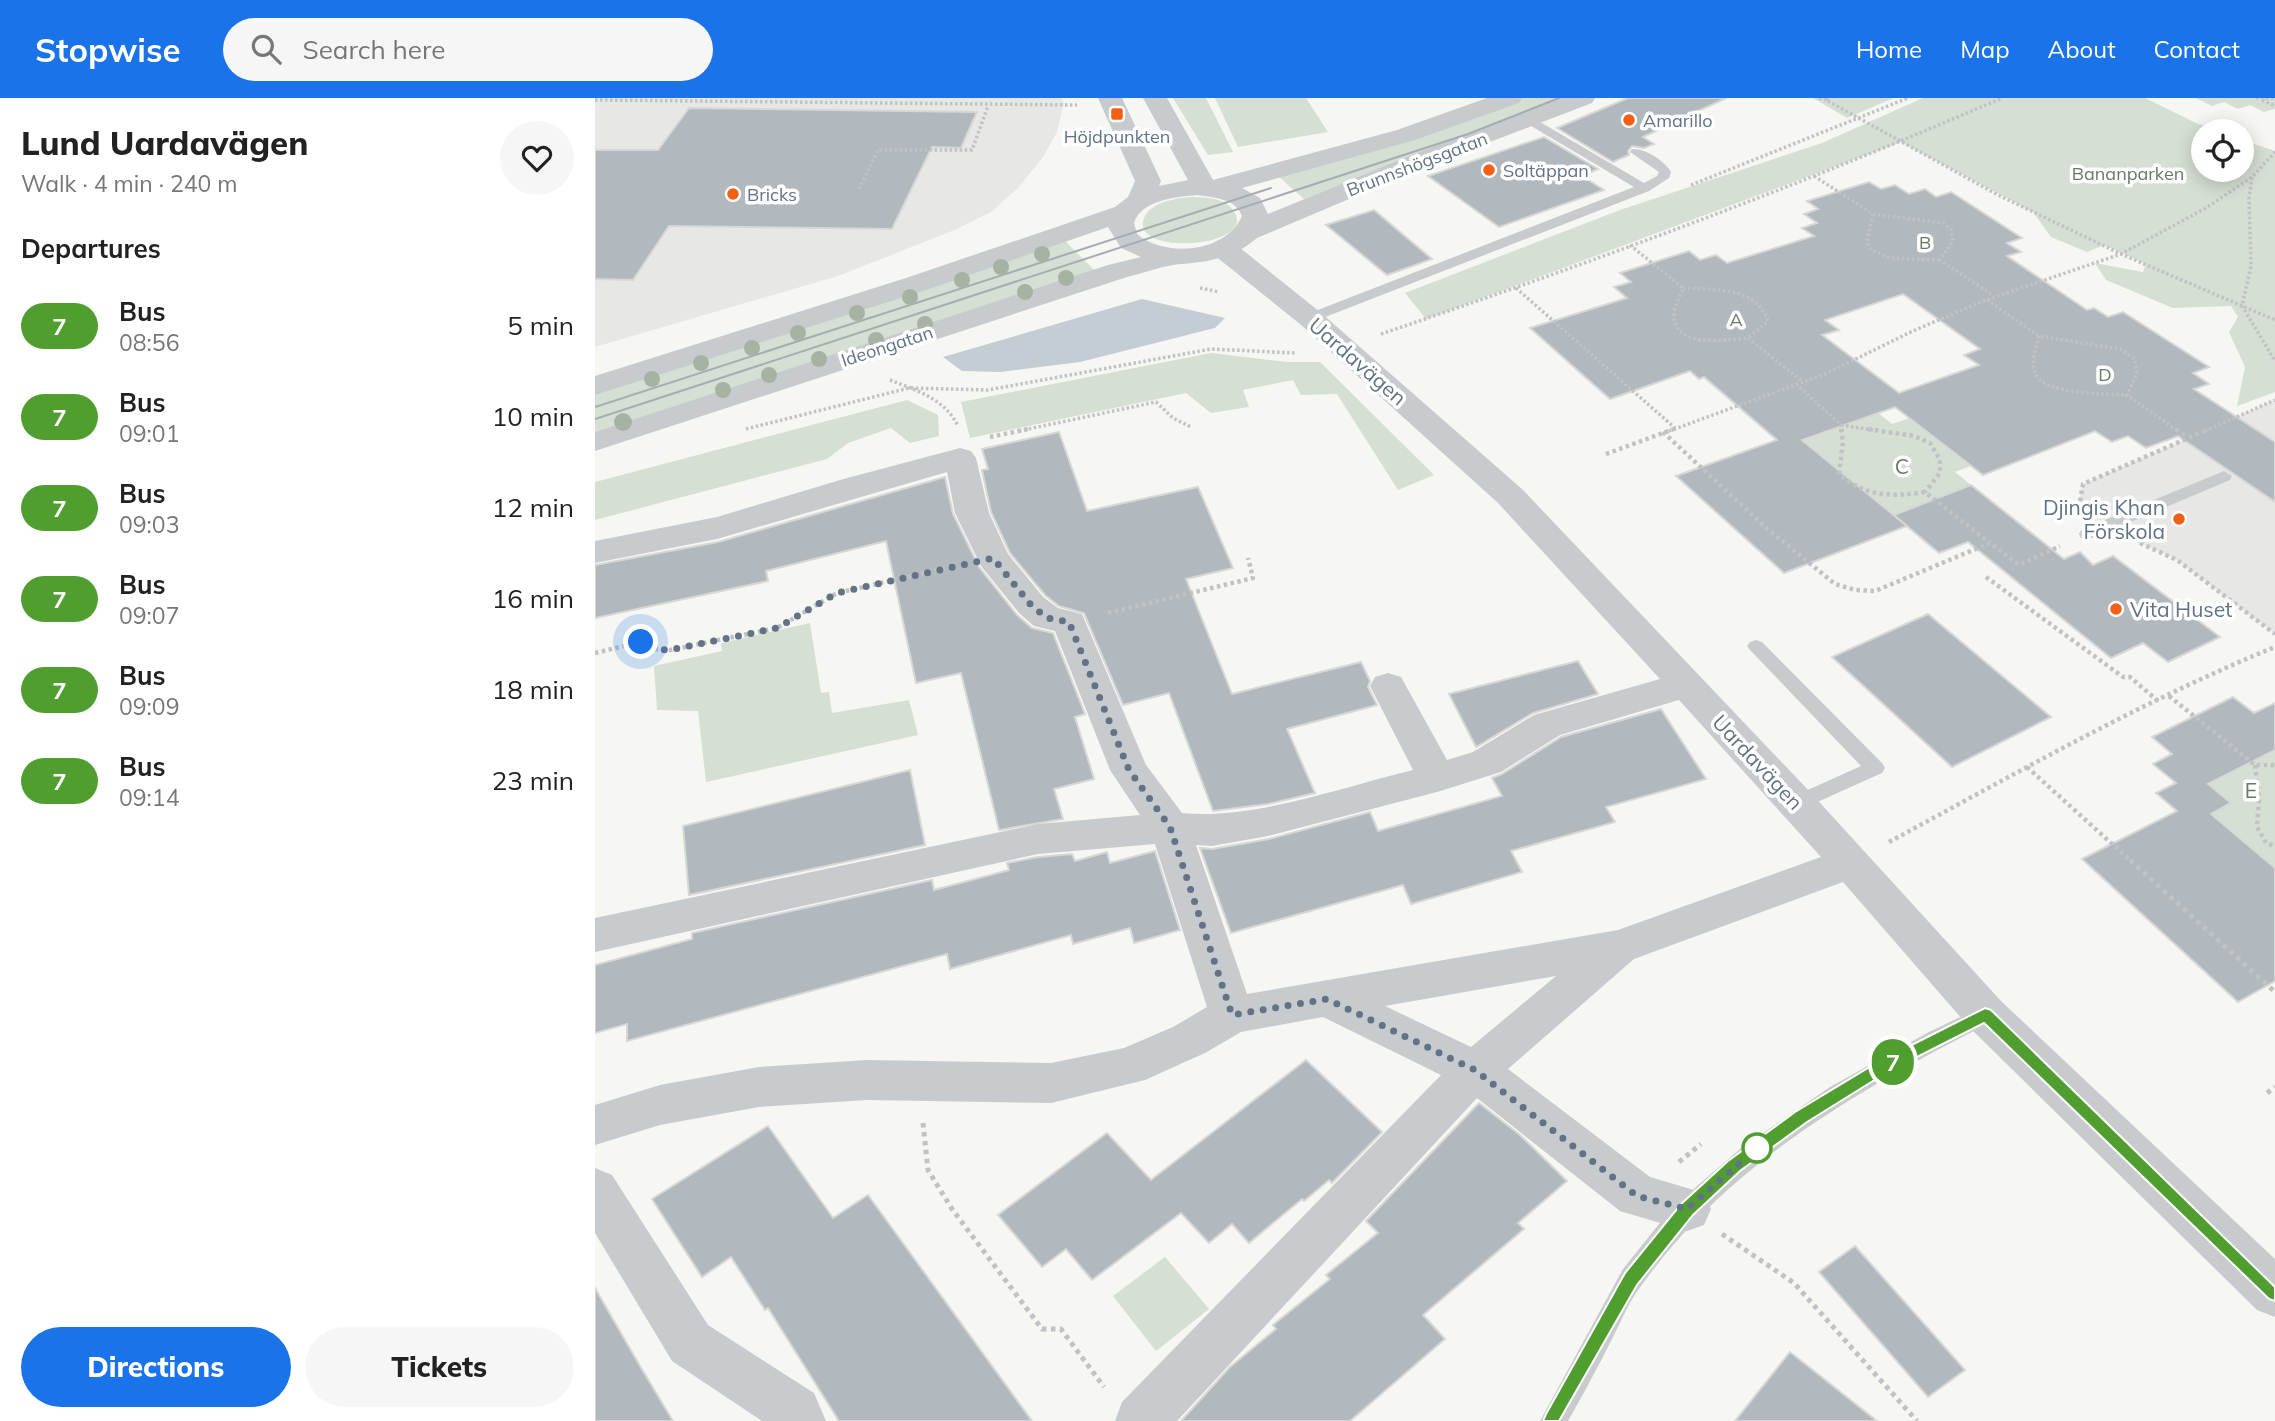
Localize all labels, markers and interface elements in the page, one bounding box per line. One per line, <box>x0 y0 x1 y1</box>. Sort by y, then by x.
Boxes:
search box <box>223 18 713 81</box>
text: Stopwise <box>35 29 181 70</box>
icon: search <box>247 30 285 68</box>
text: Search here <box>303 33 445 66</box>
text: Home <box>1856 34 1922 64</box>
text: Map <box>1960 34 2010 64</box>
text: About <box>2048 34 2116 64</box>
text: Contact <box>2154 34 2240 64</box>
marker: Höjdpunkten <box>1109 106 1125 122</box>
place label: Amarillo <box>1643 109 1713 132</box>
marker: Amarillo <box>1621 112 1637 128</box>
map controls <box>2191 119 2254 182</box>
button: locate <box>2191 119 2254 182</box>
button: heart <box>500 121 574 195</box>
text: Lund Uardavägen <box>21 122 308 163</box>
place label: Höjdpunkten <box>1064 125 1170 148</box>
street label: Brunnshögsgatan <box>1343 127 1491 201</box>
place label: Soltäppan <box>1503 159 1589 182</box>
marker: Soltäppan <box>1481 162 1497 178</box>
park label: Bananparken <box>2072 162 2184 185</box>
text: Walk · 4 min · 240 m <box>21 169 238 198</box>
place label: Bricks <box>747 183 797 206</box>
marker: Bricks <box>725 186 741 202</box>
park label: B <box>1919 231 1931 254</box>
text: Departures <box>21 232 161 265</box>
text: Bus <box>119 295 165 328</box>
park label: A <box>1729 308 1743 331</box>
text: 5 min <box>507 309 574 342</box>
text: 7 <box>52 311 67 341</box>
street label: Uardavägen <box>1304 312 1412 410</box>
street label: Ideongatan <box>838 320 936 372</box>
text: 08:56 <box>119 328 179 357</box>
park label: D <box>2098 363 2112 386</box>
text: Bus <box>119 386 165 419</box>
text: 10 min <box>492 400 574 433</box>
text: 7 <box>52 402 67 432</box>
text: 09:01 <box>119 419 179 448</box>
park label: C <box>1895 453 1909 479</box>
text: Bus <box>119 477 165 510</box>
text: 12 min <box>492 491 574 524</box>
text: 7 <box>52 493 67 523</box>
place label: Djingis Khan Förskola <box>2043 494 2165 544</box>
text: 09:03 <box>119 510 179 539</box>
marker: Djingis Khan Förskola <box>2171 511 2187 527</box>
text: Bus <box>119 568 165 601</box>
text: 16 min <box>492 582 574 615</box>
text: 7 <box>52 584 67 614</box>
place label: Vita Huset <box>2130 596 2232 622</box>
text: 09:07 <box>119 601 179 630</box>
marker: Vita Huset <box>2108 601 2124 617</box>
your location <box>623 624 658 659</box>
text: Bus <box>119 659 165 692</box>
text: 18 min <box>492 673 574 706</box>
text: 7 <box>52 675 67 705</box>
text: 09:09 <box>119 692 179 721</box>
street label: Uardavägen <box>1707 709 1809 815</box>
text: Bus <box>119 750 165 783</box>
text: 23 min <box>492 764 574 797</box>
text: 7 <box>52 766 67 796</box>
park label: E <box>2245 777 2257 803</box>
text: 09:14 <box>119 783 179 812</box>
line badge: 7 <box>1870 1039 1916 1085</box>
text: 7 <box>1886 1047 1900 1077</box>
unlabelled marker <box>1742 1133 1772 1163</box>
button: Directions <box>21 1327 291 1407</box>
button: Tickets <box>305 1327 574 1407</box>

